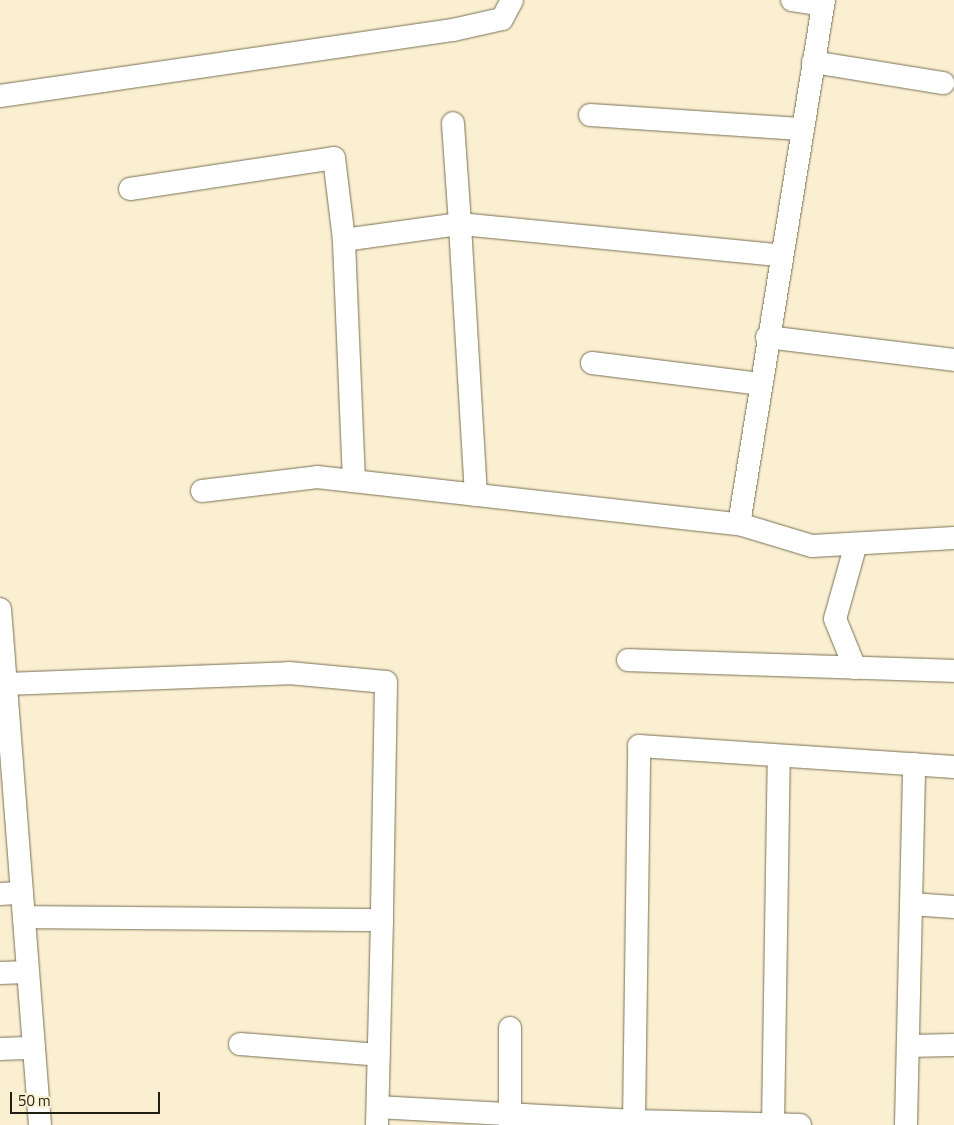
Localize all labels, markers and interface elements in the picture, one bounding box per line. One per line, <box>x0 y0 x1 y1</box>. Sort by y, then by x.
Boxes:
scale bar <box>12 1082 162 1114</box>
text: 50 m <box>18 1089 51 1112</box>

